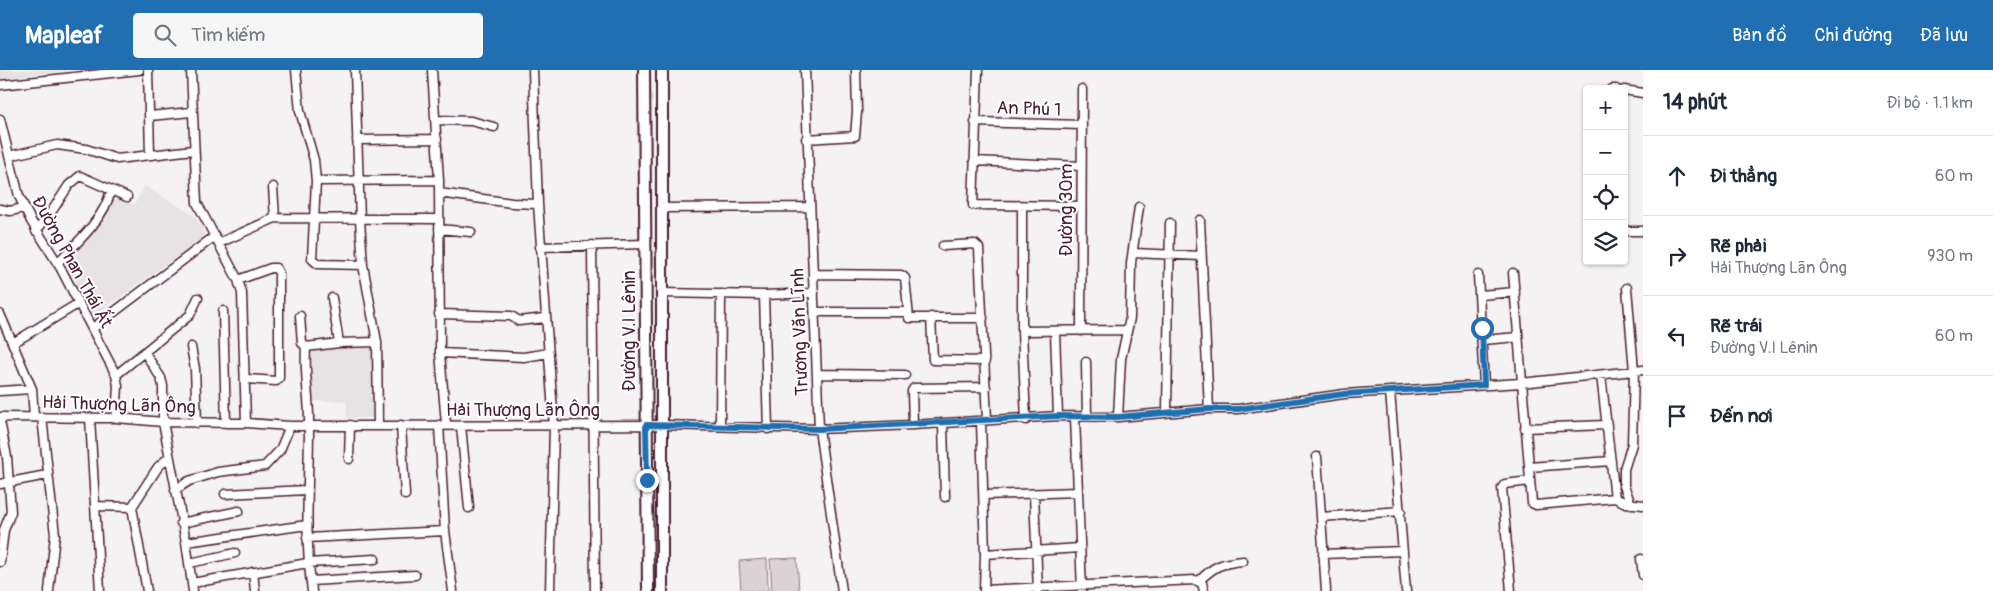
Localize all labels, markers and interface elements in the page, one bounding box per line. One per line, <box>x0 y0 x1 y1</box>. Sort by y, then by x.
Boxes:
search box <box>133 13 483 58</box>
text: Mapleaf <box>25 21 103 50</box>
icon: search <box>151 21 179 49</box>
text: Tìm kiếm <box>191 23 265 47</box>
text: Bản đồ <box>1732 24 1787 47</box>
text: Chỉ đường <box>1815 24 1892 47</box>
text: Đã lưu <box>1920 24 1968 47</box>
map controls <box>1583 85 1628 265</box>
button: + <box>1583 85 1628 130</box>
text: 14 phút <box>1663 89 1727 116</box>
text: Đi bộ · 1.1 km <box>1887 93 1973 113</box>
street label: An Phú 1 <box>996 96 1062 122</box>
button: − <box>1583 130 1628 175</box>
icon: ahead <box>1663 162 1691 190</box>
street label: Đường 30m <box>1055 163 1078 257</box>
text: Đi thẳng <box>1710 164 1777 188</box>
text: 60 m <box>1935 166 1973 186</box>
button: locate <box>1583 175 1628 220</box>
street label: Đường Phan Thái Ất <box>26 191 120 333</box>
button: layers <box>1583 220 1628 265</box>
text: Rẽ phải <box>1710 234 1766 258</box>
icon: right <box>1663 242 1691 270</box>
text: 930 m <box>1927 246 1973 266</box>
text: Hải Thượng Lãn Ông <box>1710 258 1847 278</box>
street label: Trương Văn Lĩnh <box>786 268 814 396</box>
street label: Đường V.I Lênin <box>618 270 641 392</box>
text: Rẽ trái <box>1710 314 1762 338</box>
route start <box>1471 317 1494 340</box>
icon: left <box>1663 322 1691 350</box>
text: 60 m <box>1935 326 1973 346</box>
text: Đường V.I Lênin <box>1710 338 1818 358</box>
street label: Hải Thượng Lãn Ông <box>42 391 196 419</box>
street label: Hải Thượng Lãn Ông <box>446 399 600 422</box>
icon: arrive <box>1663 402 1691 430</box>
text: Đến nơi <box>1710 404 1772 428</box>
route end <box>636 469 659 492</box>

